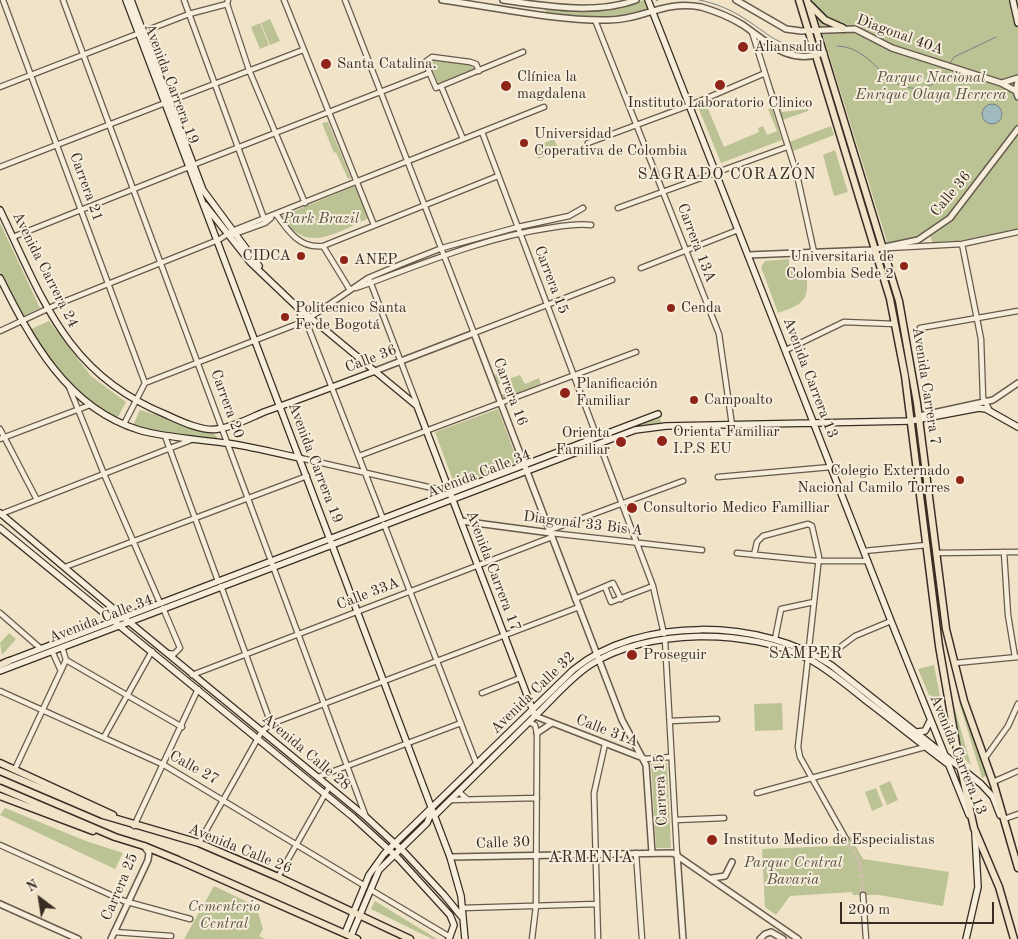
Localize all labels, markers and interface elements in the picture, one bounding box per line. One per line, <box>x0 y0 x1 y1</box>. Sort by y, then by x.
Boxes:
street label: Diagonal 40A <box>854 11 946 59</box>
street label: Avenida Carrera 19 <box>140 21 202 147</box>
place label: Aliansalud <box>754 38 823 56</box>
marker: Aliansalud <box>736 40 750 54</box>
place label: Santa Catalina. <box>337 55 437 73</box>
marker: Santa Catalina. <box>319 57 333 71</box>
place label: Clínica la magdalena <box>517 68 586 103</box>
park label: Parque Nacional Enrique Olaya Herrera <box>855 69 1007 104</box>
marker: Instituto Laboratorio Clinico <box>713 78 727 92</box>
marker: Clínica la magdalena <box>499 79 513 93</box>
place label: Instituto Laboratorio Clinico <box>628 94 812 112</box>
place label: Universidad Coperativa de Colombia <box>534 125 687 160</box>
marker: Universidad Coperativa de Colombia <box>518 137 530 149</box>
street label: Carrera 21 <box>65 150 107 224</box>
district label: SAGRADO CORAZÓN <box>636 165 818 185</box>
street label: Calle 36 <box>927 168 975 220</box>
street label: Carrera 13A <box>673 201 719 285</box>
street label: Avenida Carrera 24 <box>8 209 82 331</box>
park label: Park Brazil <box>283 210 359 228</box>
street label: Carrera 15 <box>530 243 572 317</box>
place label: CIDCA <box>243 247 291 265</box>
place label: Universitaria de Colombia Sede 2 <box>786 248 894 283</box>
marker: CIDCA <box>295 250 307 262</box>
place label: ANEP <box>354 251 398 269</box>
marker: ANEP <box>338 254 350 266</box>
marker: Universitaria de Colombia Sede 2 <box>898 260 910 272</box>
place label: Politecnico Santa Fe de Bogotá <box>295 299 406 334</box>
place label: Cenda <box>681 299 721 317</box>
marker: Cenda <box>665 302 677 314</box>
marker: Politecnico Santa Fe de Bogotá <box>279 311 291 323</box>
street label: Avenida Carrera 13 <box>779 315 841 441</box>
street label: Avenida Carrera 7 <box>908 326 944 446</box>
street label: Calle 36 <box>343 341 399 377</box>
street label: Carrera 16 <box>489 355 531 429</box>
street label: Carrera 20 <box>206 367 248 441</box>
place label: Planificación Familiar <box>576 375 658 410</box>
marker: Planificación Familiar <box>558 386 572 400</box>
place label: Campoalto <box>704 391 773 409</box>
marker: Campoalto <box>688 394 700 406</box>
street label: Avenida Carrera 19 <box>284 400 346 526</box>
place label: Orienta Familiar I.P.S EU <box>673 423 780 458</box>
place label: Orienta Familiar <box>556 424 610 459</box>
marker: Orienta Familiar I.P.S EU <box>655 434 669 448</box>
marker: Orienta Familiar <box>614 435 628 449</box>
street label: Avenida Calle 34 <box>424 446 534 502</box>
place label: Colegio Externado Nacional Camilo Torres <box>797 462 950 497</box>
marker: Colegio Externado Nacional Camilo Torres <box>954 474 966 486</box>
place label: Consultorio Medico Familliar <box>643 499 829 517</box>
marker: Consultorio Medico Familliar <box>625 501 639 515</box>
street label: Avenida Carrera 17 <box>462 508 524 634</box>
street label: Diagonal 33 Bis A <box>522 508 644 540</box>
street label: Calle 33A <box>334 574 402 614</box>
street label: Avenida Calle 34 <box>46 591 156 647</box>
district label: SAMPER <box>768 644 844 664</box>
place label: Proseguir <box>643 646 707 664</box>
street label: Avenida Calle 32 <box>487 648 579 738</box>
marker: Proseguir <box>625 648 639 662</box>
street label: Avenida Carrera 13 <box>926 692 990 818</box>
street label: Avenida Calle 28 <box>258 710 354 794</box>
street label: Calle 31A <box>573 711 641 751</box>
street label: Calle 27 <box>166 747 222 789</box>
street label: Carrera 15 <box>650 754 672 826</box>
street label: Avenida Calle 26 <box>186 820 294 878</box>
place label: Instituto Medico de Especialistas <box>723 831 935 849</box>
street label: Calle 30 <box>476 833 530 853</box>
marker: Instituto Medico de Especialistas <box>705 833 719 847</box>
district label: ARMENIA <box>547 848 635 868</box>
street label: Carrera 25 <box>98 850 142 924</box>
park label: Parque Central Bavaria <box>744 854 842 889</box>
north arrow <box>15 874 65 924</box>
text: N <box>24 877 40 895</box>
scale bar <box>843 892 997 924</box>
park label: Cementerio Central <box>188 898 260 933</box>
text: 200 m <box>848 903 890 918</box>

